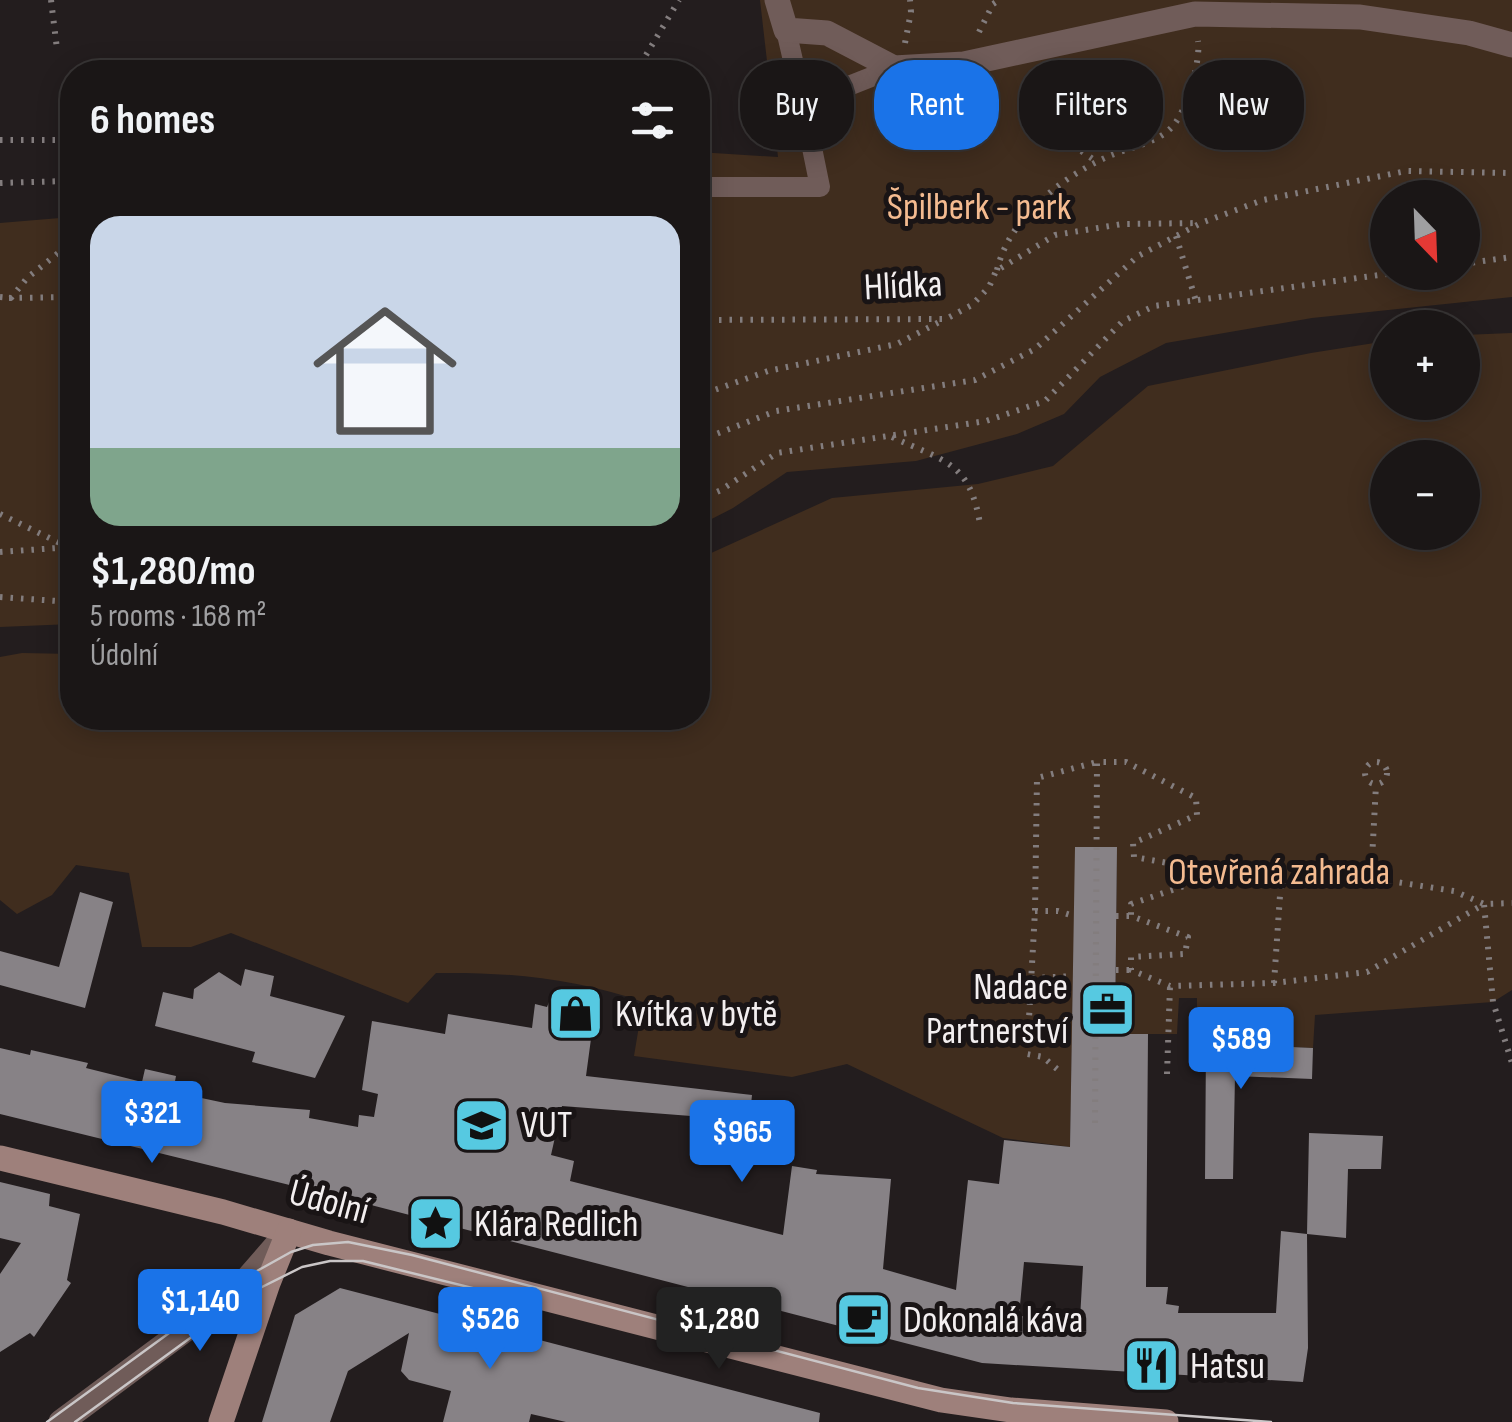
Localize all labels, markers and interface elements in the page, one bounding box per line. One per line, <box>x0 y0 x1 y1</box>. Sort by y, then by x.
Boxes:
chip: Buy <box>740 60 854 150</box>
chip: Rent <box>874 60 999 150</box>
chip: Filters <box>1019 60 1163 150</box>
chip: New <box>1183 60 1304 150</box>
icon: filters <box>625 93 680 148</box>
text: 6 homes <box>90 95 215 146</box>
north arrow <box>1370 180 1480 290</box>
map controls <box>1370 180 1480 550</box>
park label: Špilberk - park <box>887 185 1072 230</box>
street label: Hlídka <box>863 261 943 311</box>
icon: home <box>295 281 475 461</box>
button: + <box>1370 310 1480 420</box>
button: − <box>1370 440 1480 550</box>
text: $1,280/mo <box>90 546 256 597</box>
text: 5 rooms · 168 m² <box>90 597 267 636</box>
text: Údolní <box>90 636 158 675</box>
park label: Otevřená zahrada <box>1168 850 1390 895</box>
place label: Nadace Partnerství <box>926 965 1069 1054</box>
office icon: Nadace Partnerství <box>1077 979 1137 1039</box>
shop icon: Kvítka v bytě <box>546 984 606 1044</box>
place label: Kvítka v bytě <box>615 992 778 1037</box>
pin: $589 <box>1182 1007 1300 1092</box>
text: $589 <box>1211 1020 1271 1059</box>
pin: $321 <box>93 1081 211 1166</box>
text: $321 <box>123 1094 181 1133</box>
school or university icon: VUT <box>452 1095 512 1155</box>
pin: $965 <box>683 1100 801 1185</box>
place label: VUT <box>521 1103 572 1148</box>
text: $965 <box>712 1113 772 1152</box>
street label: Údolní <box>284 1170 375 1234</box>
place icon: Klára Redlich <box>405 1194 465 1254</box>
place label: Klára Redlich <box>474 1202 639 1247</box>
pin: $1,140 <box>119 1269 281 1354</box>
text: $1,140 <box>160 1282 240 1321</box>
pin: $526 <box>431 1287 549 1372</box>
pin: $1,280 <box>638 1287 800 1372</box>
cafe icon: Dokonalá káva <box>834 1290 894 1350</box>
place label: Dokonalá káva <box>903 1298 1083 1343</box>
text: $526 <box>460 1300 520 1339</box>
text: $1,280 <box>678 1300 760 1339</box>
restaurant icon: Hatsu <box>1121 1336 1181 1396</box>
place label: Hatsu <box>1190 1344 1265 1389</box>

